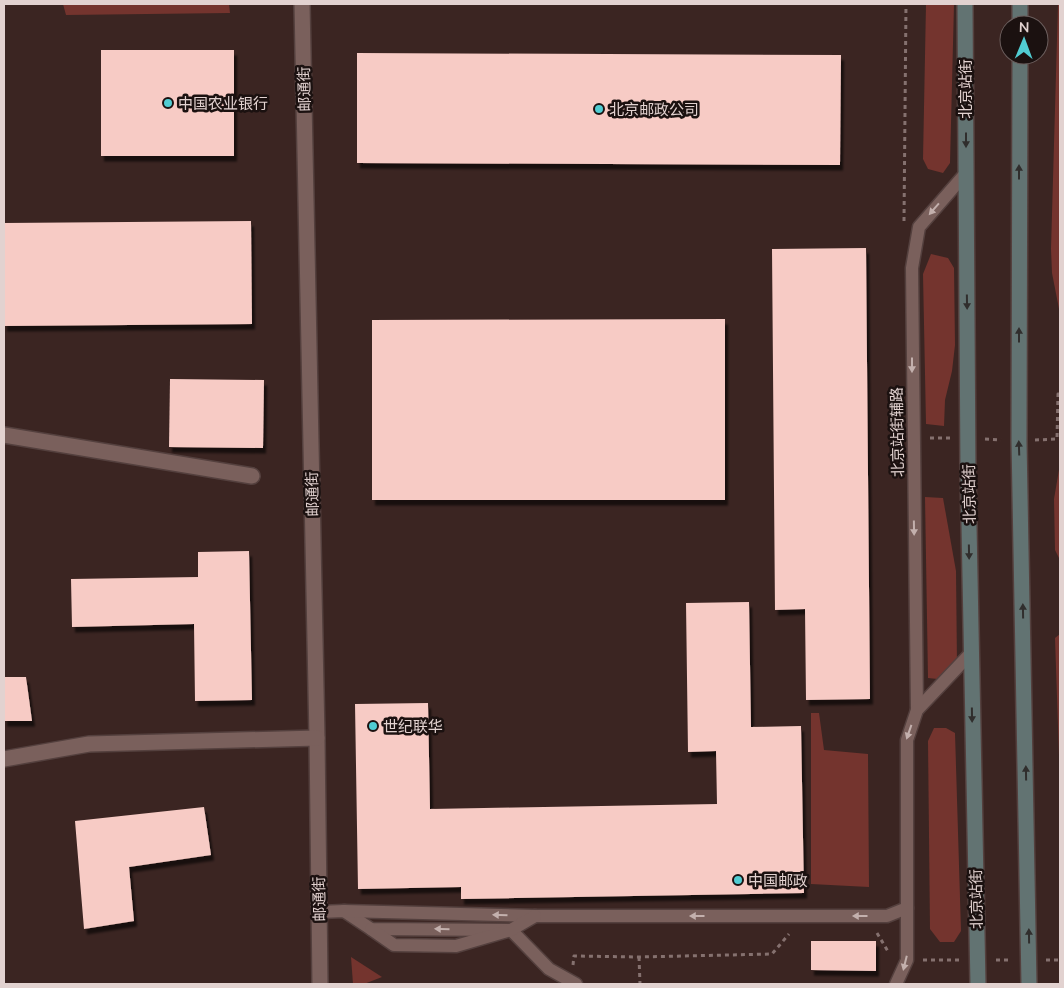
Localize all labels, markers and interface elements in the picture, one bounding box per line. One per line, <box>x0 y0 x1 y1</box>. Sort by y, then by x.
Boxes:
north arrow <box>999 15 1049 65</box>
text: N <box>1019 18 1030 36</box>
street label: 北京站街 <box>956 59 975 119</box>
street label: 邮通街 <box>294 66 314 112</box>
place label: 中国农业银行 <box>178 94 268 113</box>
marker: 中国农业银行 <box>162 97 174 109</box>
place label: 北京邮政公司 <box>609 100 699 119</box>
marker: 北京邮政公司 <box>593 103 605 115</box>
one-way arrow <box>962 132 970 148</box>
one-way arrow <box>1015 164 1023 180</box>
one-way arrow <box>928 203 940 215</box>
one-way arrow <box>963 295 971 311</box>
one-way arrow <box>1015 326 1023 342</box>
one-way arrow <box>908 358 916 374</box>
street label: 北京站街辅路 <box>887 387 907 477</box>
one-way arrow <box>1015 440 1023 456</box>
street label: 北京站街 <box>959 464 979 524</box>
street label: 邮通街 <box>302 471 322 517</box>
one-way arrow <box>910 520 918 536</box>
one-way arrow <box>966 545 974 561</box>
one-way arrow <box>1018 602 1026 618</box>
one-way arrow <box>968 707 976 723</box>
place label: 世纪联华 <box>383 717 443 736</box>
marker: 世纪联华 <box>367 720 379 732</box>
one-way arrow <box>905 724 913 739</box>
one-way arrow <box>1022 765 1030 781</box>
street label: 北京站街 <box>966 869 986 929</box>
place label: 中国邮政 <box>748 871 808 890</box>
marker: 中国邮政 <box>732 874 744 886</box>
street label: 邮通街 <box>309 876 329 922</box>
one-way arrow <box>492 911 508 919</box>
one-way arrow <box>689 912 705 920</box>
one-way arrow <box>852 912 868 920</box>
one-way arrow <box>434 925 450 933</box>
one-way arrow <box>1025 927 1033 943</box>
one-way arrow <box>900 956 908 971</box>

